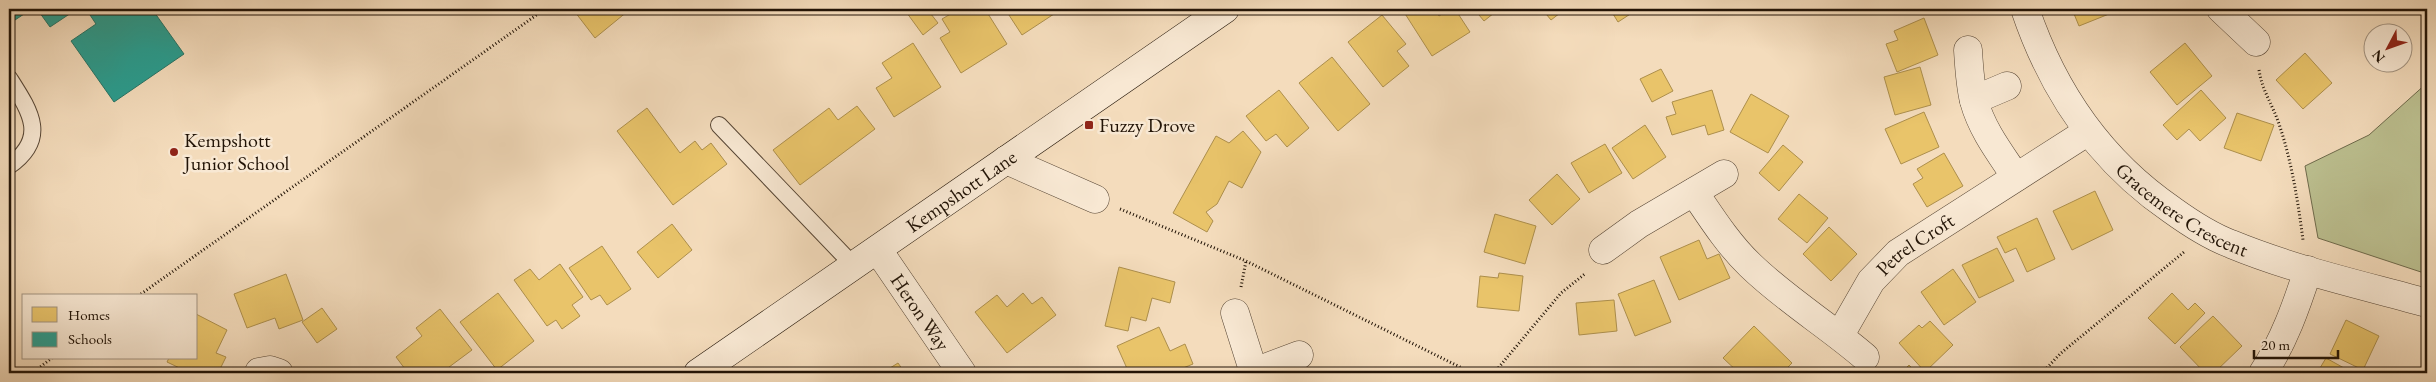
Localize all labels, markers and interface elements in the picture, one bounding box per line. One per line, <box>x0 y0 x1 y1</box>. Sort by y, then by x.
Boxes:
north arrow <box>2364 22 2414 72</box>
text: N <box>2367 46 2389 67</box>
place label: Fuzzy Drove <box>1099 112 1195 138</box>
marker: Fuzzy Drove <box>1083 119 1095 131</box>
place label: Kempshott Junior School <box>182 127 290 176</box>
street label: Kempshott Lane <box>901 144 1022 238</box>
marker: Kempshott Junior School <box>168 146 180 158</box>
street label: Gracemere Crescent <box>2110 157 2252 263</box>
street label: Petrel Croft <box>1870 207 1960 281</box>
street label: Heron Way <box>885 268 956 356</box>
legend <box>22 294 198 360</box>
text: Homes <box>68 305 110 324</box>
scale bar <box>2254 327 2337 359</box>
text: Schools <box>68 329 112 348</box>
text: 20 m <box>2261 335 2290 354</box>

